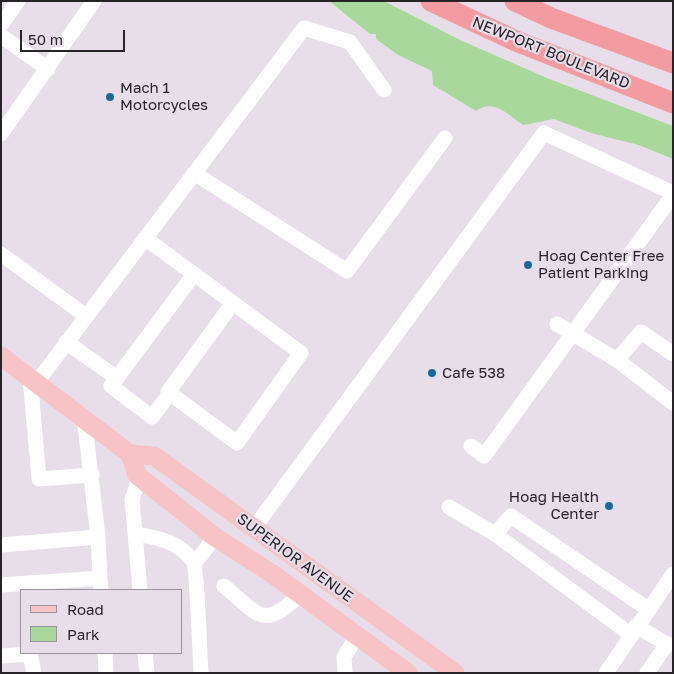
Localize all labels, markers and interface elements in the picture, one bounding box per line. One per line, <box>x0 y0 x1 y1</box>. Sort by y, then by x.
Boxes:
street label: NEWPORT BOULEVARD <box>470 13 632 93</box>
scale bar <box>22 20 128 52</box>
text: 50 m <box>28 30 63 48</box>
place label: Mach 1 Motorcycles <box>120 79 208 114</box>
marker: Mach 1 Motorcycles <box>104 91 116 103</box>
place label: Hoag Center Free Patient Parking <box>538 247 664 282</box>
marker: Hoag Center Free Patient Parking <box>522 259 534 271</box>
place label: Cafe 538 <box>442 364 505 382</box>
marker: Cafe 538 <box>426 367 438 379</box>
place label: Hoag Health Center <box>509 488 599 523</box>
marker: Hoag Health Center <box>603 500 615 512</box>
street label: SUPERIOR AVENUE <box>234 510 356 606</box>
legend <box>20 589 182 654</box>
text: Road <box>67 600 104 618</box>
text: Park <box>67 625 99 643</box>

